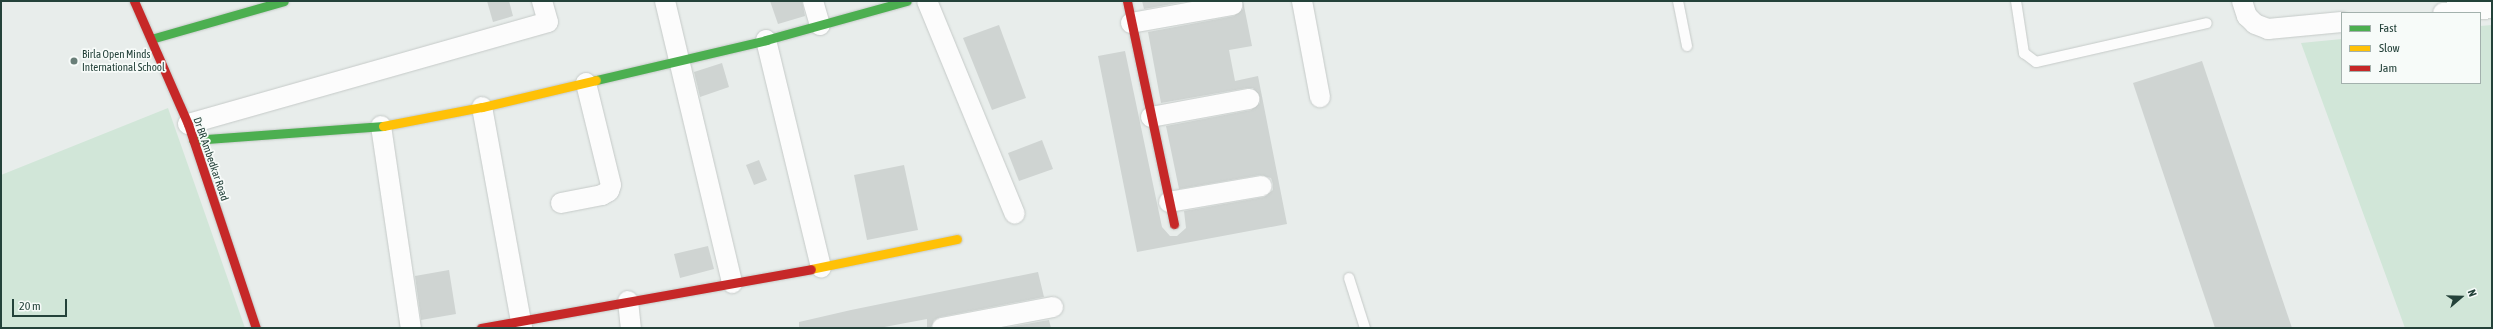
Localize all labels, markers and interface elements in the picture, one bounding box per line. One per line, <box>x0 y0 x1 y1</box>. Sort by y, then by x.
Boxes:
legend <box>2341 12 2481 84</box>
text: Fast <box>2379 21 2397 35</box>
text: Slow <box>2379 41 2400 55</box>
place label: Birla Open Minds International School <box>82 48 165 74</box>
marker: Birla Open Minds International School <box>69 56 79 66</box>
text: Jam <box>2379 61 2397 75</box>
street label: Dr BR Ambedkar Road <box>191 115 231 203</box>
north arrow <box>2441 277 2481 317</box>
text: N <box>2466 288 2479 298</box>
scale bar <box>14 291 69 317</box>
text: 20 m <box>19 299 41 313</box>

